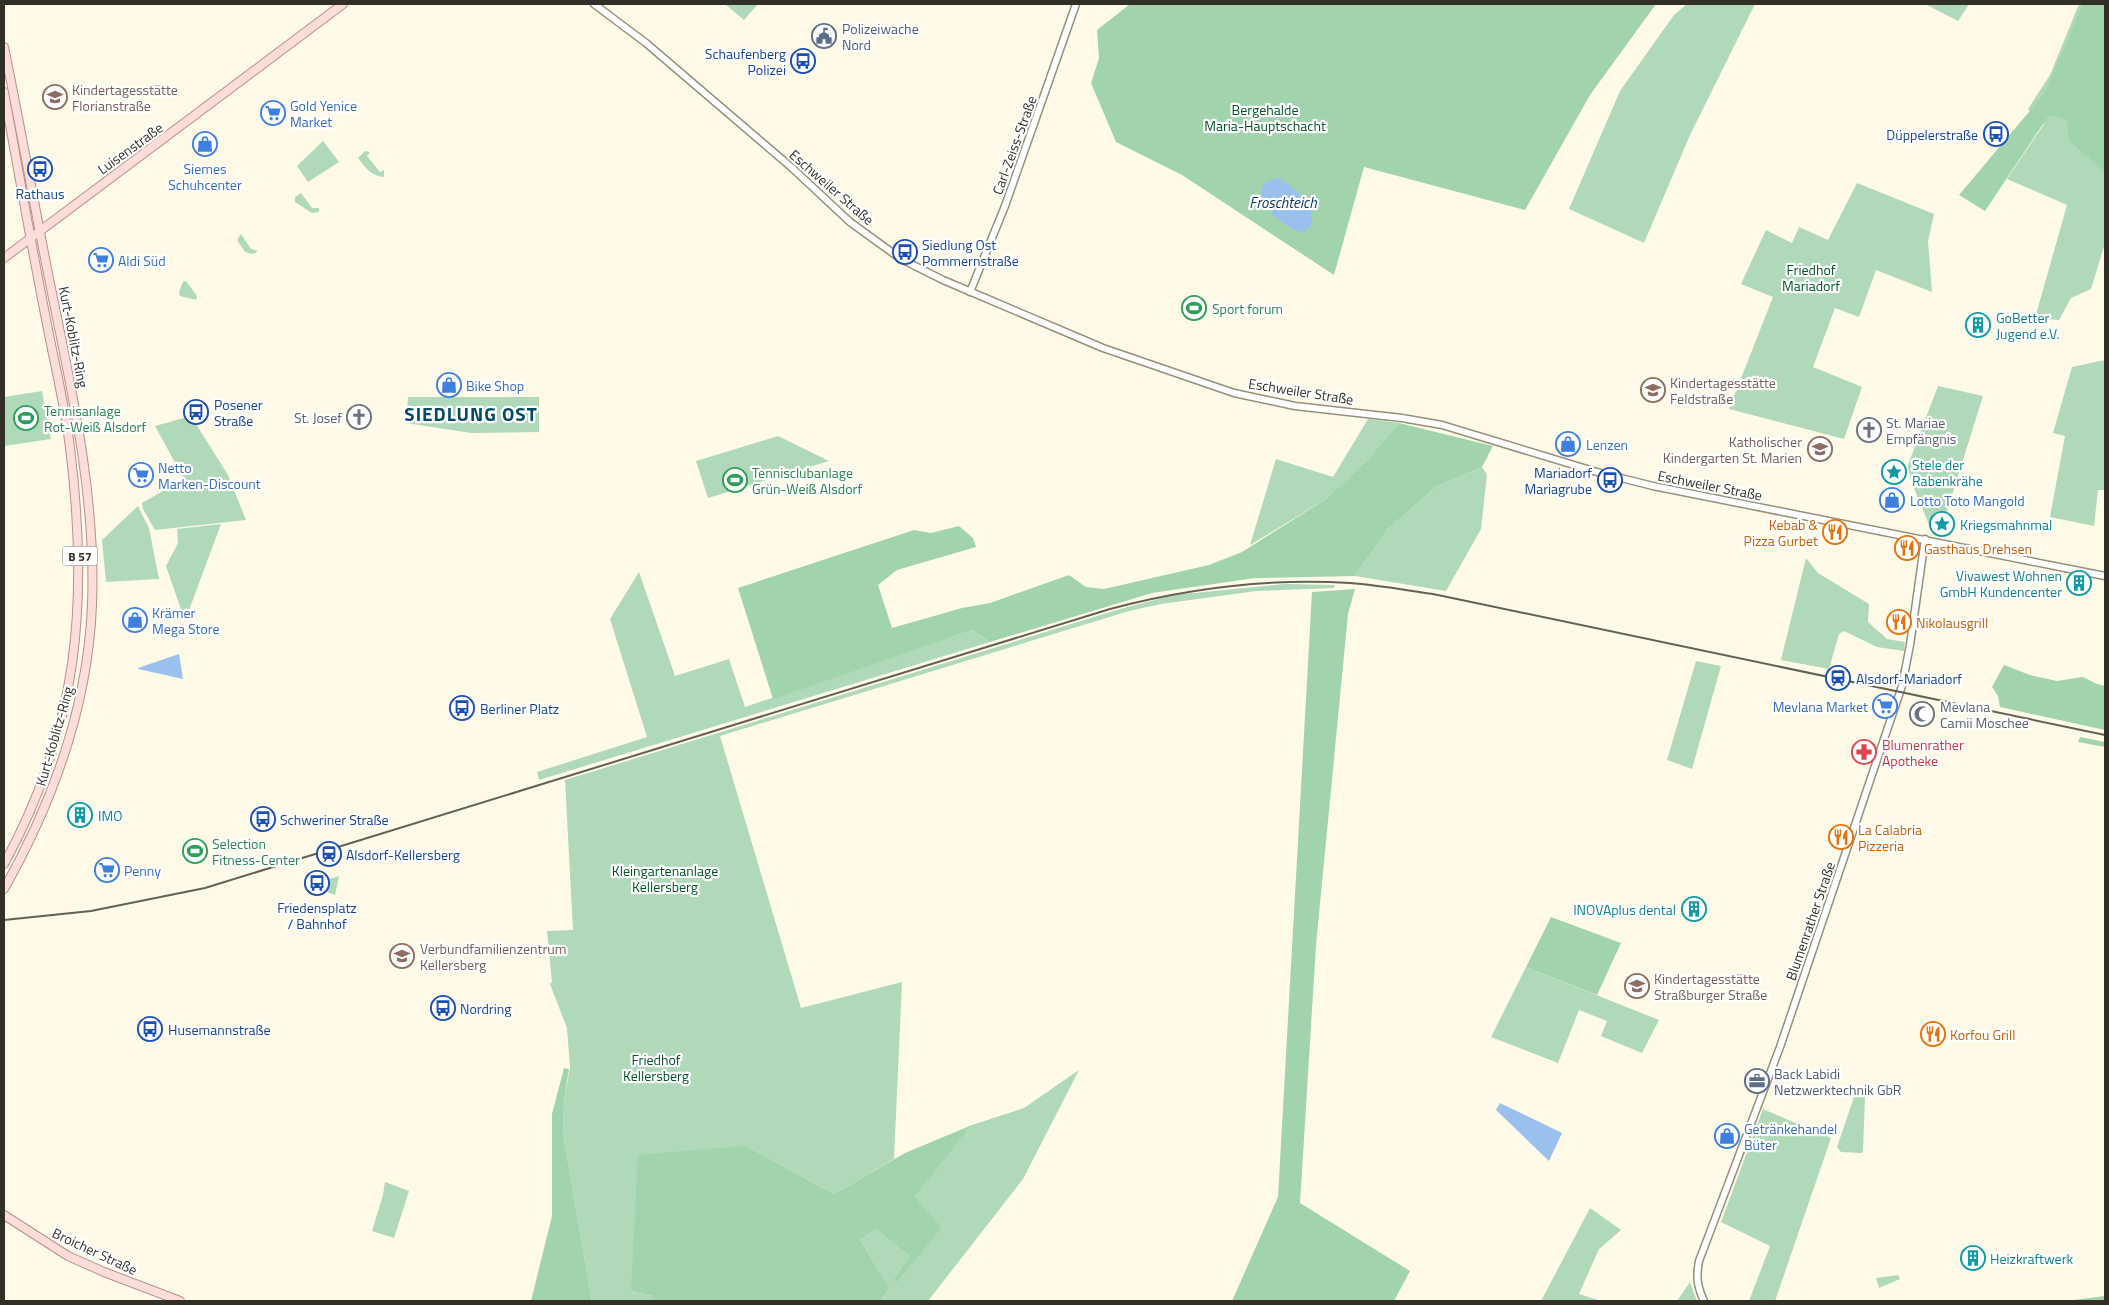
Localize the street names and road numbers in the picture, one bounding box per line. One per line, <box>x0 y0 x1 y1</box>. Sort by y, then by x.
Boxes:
street label: Carl-Zeiss-Straße <box>986 93 1042 197</box>
street label: Luisenstraße <box>93 117 167 179</box>
street label: Eschweiler Straße <box>785 144 879 230</box>
street label: Kurt-Koblitz-Ring <box>54 284 94 390</box>
street label: Eschweiler Straße <box>1247 372 1355 410</box>
street label: Eschweiler Straße <box>1656 465 1764 505</box>
road number: B 57 <box>62 546 98 566</box>
street label: Kurt-Koblitz-Ring <box>30 684 78 788</box>
street label: Blumenrather Straße <box>1780 859 1840 983</box>
street label: Broicher Straße <box>49 1222 141 1280</box>

